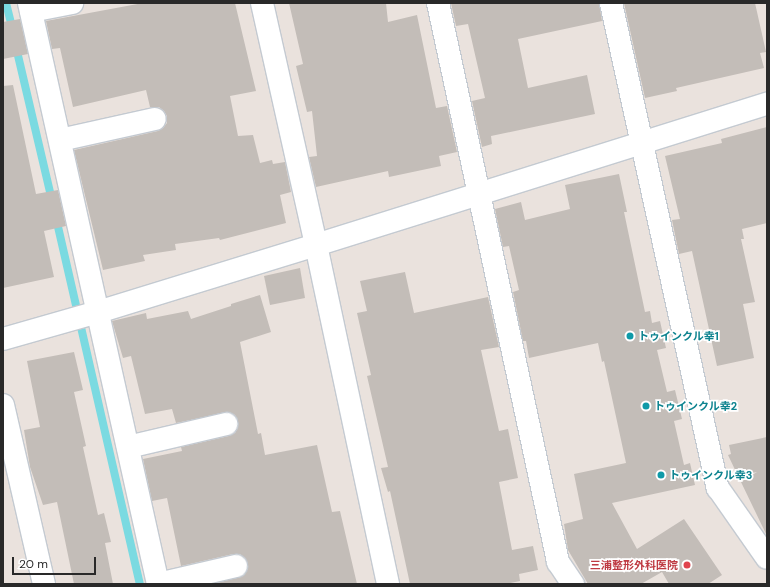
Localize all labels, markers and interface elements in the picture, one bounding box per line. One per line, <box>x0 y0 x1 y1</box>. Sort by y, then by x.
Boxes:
place label: トゥインクル幸1 <box>638 329 719 343</box>
marker: トゥインクル幸1 <box>625 331 635 341</box>
place label: トゥインクル幸2 <box>654 399 737 413</box>
marker: トゥインクル幸2 <box>641 401 651 411</box>
place label: トゥインクル幸3 <box>669 468 753 482</box>
marker: トゥインクル幸3 <box>656 470 666 480</box>
scale bar <box>14 549 98 575</box>
text: 20 m <box>19 556 48 572</box>
place label: 三浦整形外科医院 <box>590 558 678 572</box>
marker: 三浦整形外科医院 <box>681 559 693 571</box>

